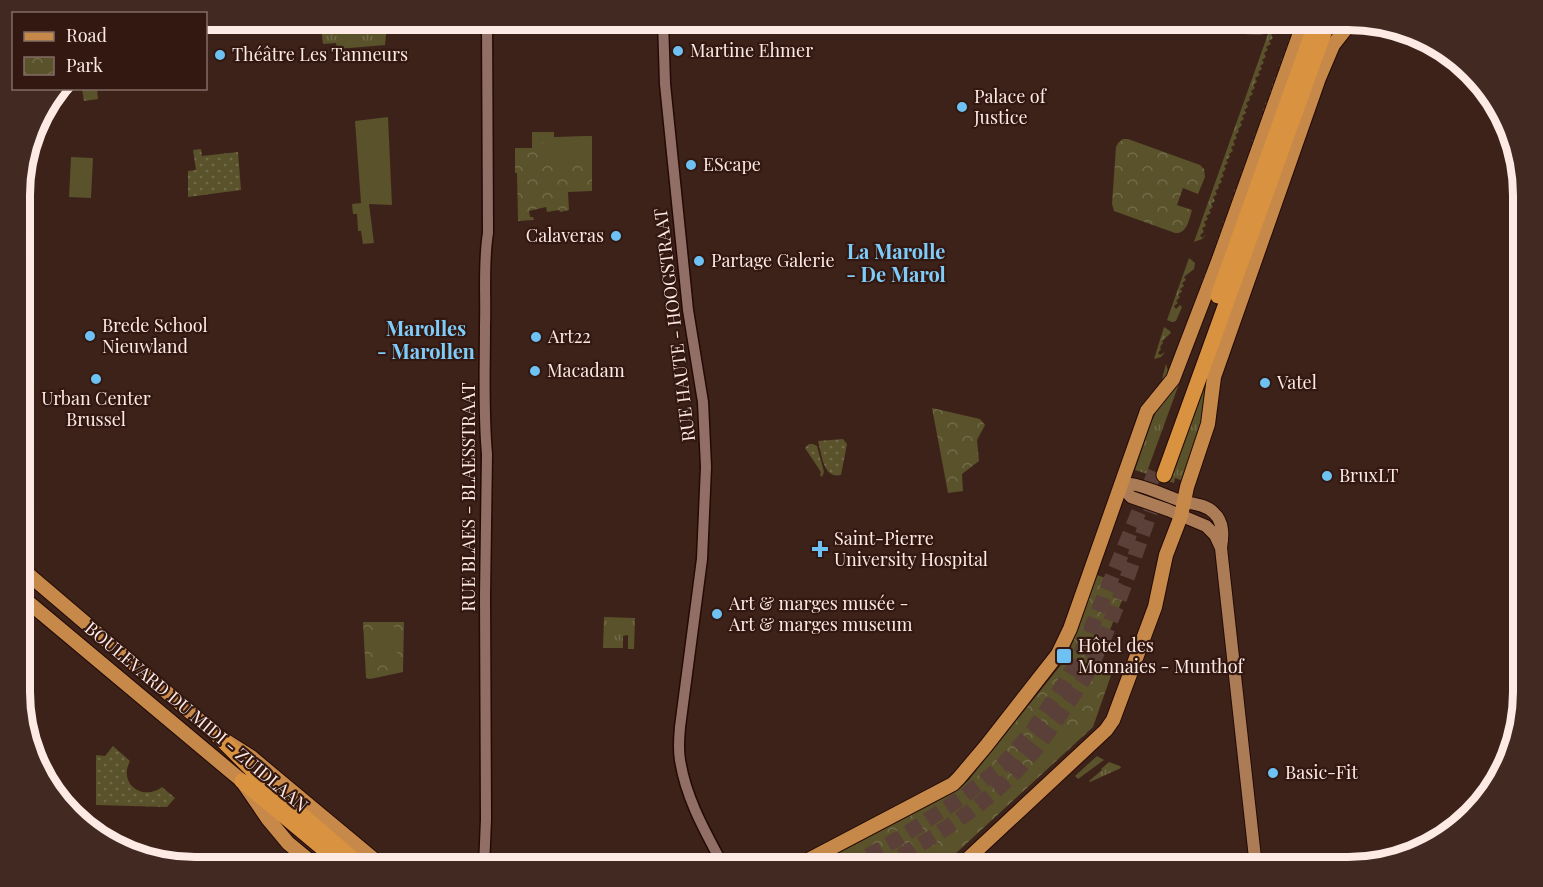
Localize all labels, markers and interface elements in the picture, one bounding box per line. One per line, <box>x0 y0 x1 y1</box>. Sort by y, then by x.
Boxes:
legend <box>12 12 207 90</box>
text: Road <box>66 23 107 47</box>
place label: Martine Ehmer <box>690 38 813 62</box>
place label: Théâtre Les Tanneurs <box>232 42 408 66</box>
marker: Martine Ehmer <box>671 44 685 58</box>
marker: Théâtre Les Tanneurs <box>213 48 227 62</box>
text: Park <box>66 53 103 77</box>
place label: Palace of Justice <box>973 84 1048 129</box>
marker: Palace of Justice <box>955 100 969 114</box>
place label: EScape <box>703 152 761 176</box>
marker: EScape <box>684 158 698 172</box>
street label: RUE HAUTE - HOOGSTRAAT <box>648 207 700 443</box>
place label: Calaveras <box>526 223 604 247</box>
marker: Calaveras <box>609 229 623 243</box>
district label: La Marolle - De Marol <box>846 237 946 287</box>
place label: Partage Galerie <box>711 248 835 272</box>
marker: Partage Galerie <box>692 254 706 268</box>
place label: Brede School Nieuwland <box>102 313 208 358</box>
district label: Marolles - Marollen <box>377 314 476 364</box>
place label: Art22 <box>547 324 591 348</box>
marker: Brede School Nieuwland <box>83 329 97 343</box>
marker: Art22 <box>529 330 543 344</box>
place label: Macadam <box>547 358 625 382</box>
marker: Macadam <box>528 364 542 378</box>
place label: Vatel <box>1276 370 1317 394</box>
marker: Urban Center Brussel <box>89 372 103 386</box>
marker: Vatel <box>1258 376 1272 390</box>
street label: RUE BLAES - BLAESSTRAAT <box>456 382 480 612</box>
place label: Urban Center Brussel <box>41 386 151 431</box>
place label: BruxLT <box>1339 463 1398 487</box>
marker: BruxLT <box>1320 469 1334 483</box>
place label: Saint-Pierre University Hospital <box>834 526 988 571</box>
marker: Saint-Pierre University Hospital <box>811 540 829 558</box>
place label: Art & marges musée - Art & marges museum <box>728 591 912 636</box>
marker: Art & marges musée - Art & marges museum <box>710 607 724 621</box>
street label: BOULEVARD DU MIDI - ZUIDLAAN <box>80 616 314 817</box>
place label: Hôtel des Monnaies - Munthof <box>1078 633 1246 678</box>
marker: Hôtel des Monnaies - Munthof <box>1055 647 1073 665</box>
place label: Basic-Fit <box>1285 760 1358 784</box>
marker: Basic-Fit <box>1266 766 1280 780</box>

